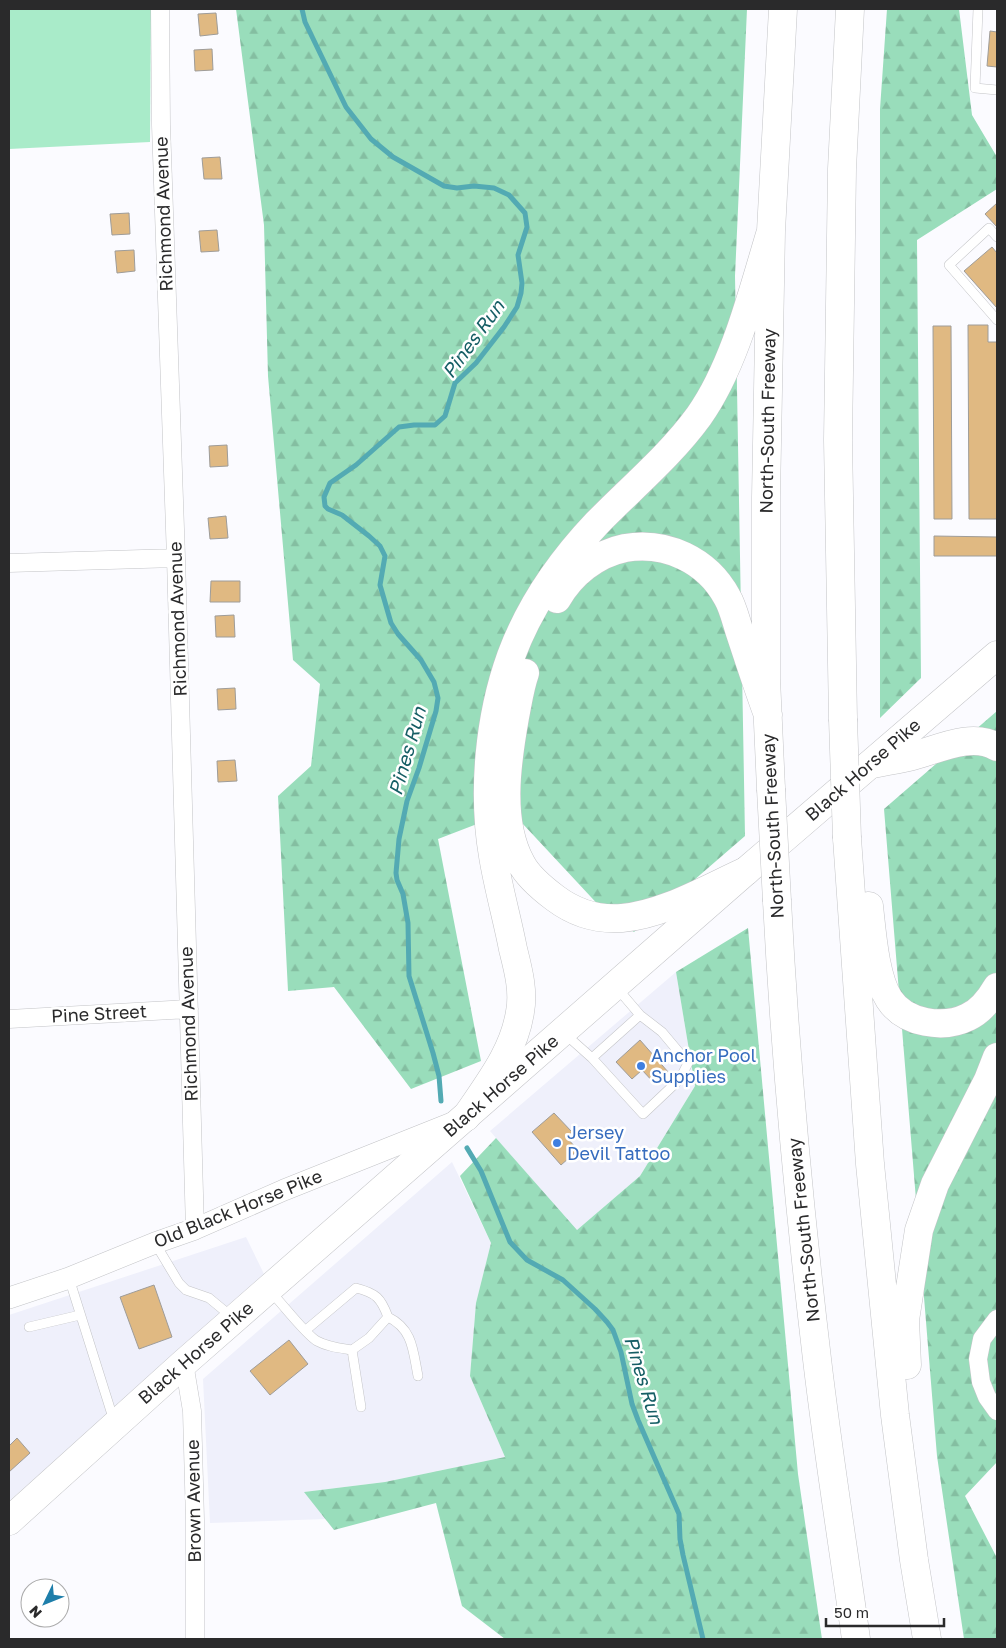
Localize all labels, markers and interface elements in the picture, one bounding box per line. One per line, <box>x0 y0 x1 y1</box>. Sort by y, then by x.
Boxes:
street label: Richmond Avenue <box>149 136 177 292</box>
water label: Pines Run <box>437 294 509 382</box>
street label: North-South Freeway <box>754 328 780 514</box>
street label: Richmond Avenue <box>163 541 191 697</box>
water label: Pines Run <box>383 703 430 798</box>
street label: Black Horse Pike <box>800 713 924 825</box>
street label: North-South Freeway <box>756 733 788 919</box>
street label: Richmond Avenue <box>174 946 202 1102</box>
street label: Pine Street <box>50 1000 147 1026</box>
street label: Black Horse Pike <box>438 1029 562 1141</box>
place label: Anchor Pool Supplies <box>651 1044 757 1087</box>
marker: Anchor Pool Supplies <box>635 1060 647 1072</box>
place label: Jersey Devil Tattoo <box>567 1121 670 1164</box>
marker: Jersey Devil Tattoo <box>551 1137 563 1149</box>
street label: North-South Freeway <box>782 1137 824 1323</box>
street label: Old Black Horse Pike <box>150 1164 325 1252</box>
street label: Black Horse Pike <box>133 1296 257 1408</box>
water label: Pines Run <box>620 1333 669 1428</box>
street label: Brown Avenue <box>181 1439 205 1563</box>
north arrow <box>20 1578 70 1628</box>
scale bar <box>826 1596 944 1628</box>
text: N <box>25 1603 45 1622</box>
text: 50 m <box>834 1603 869 1621</box>

